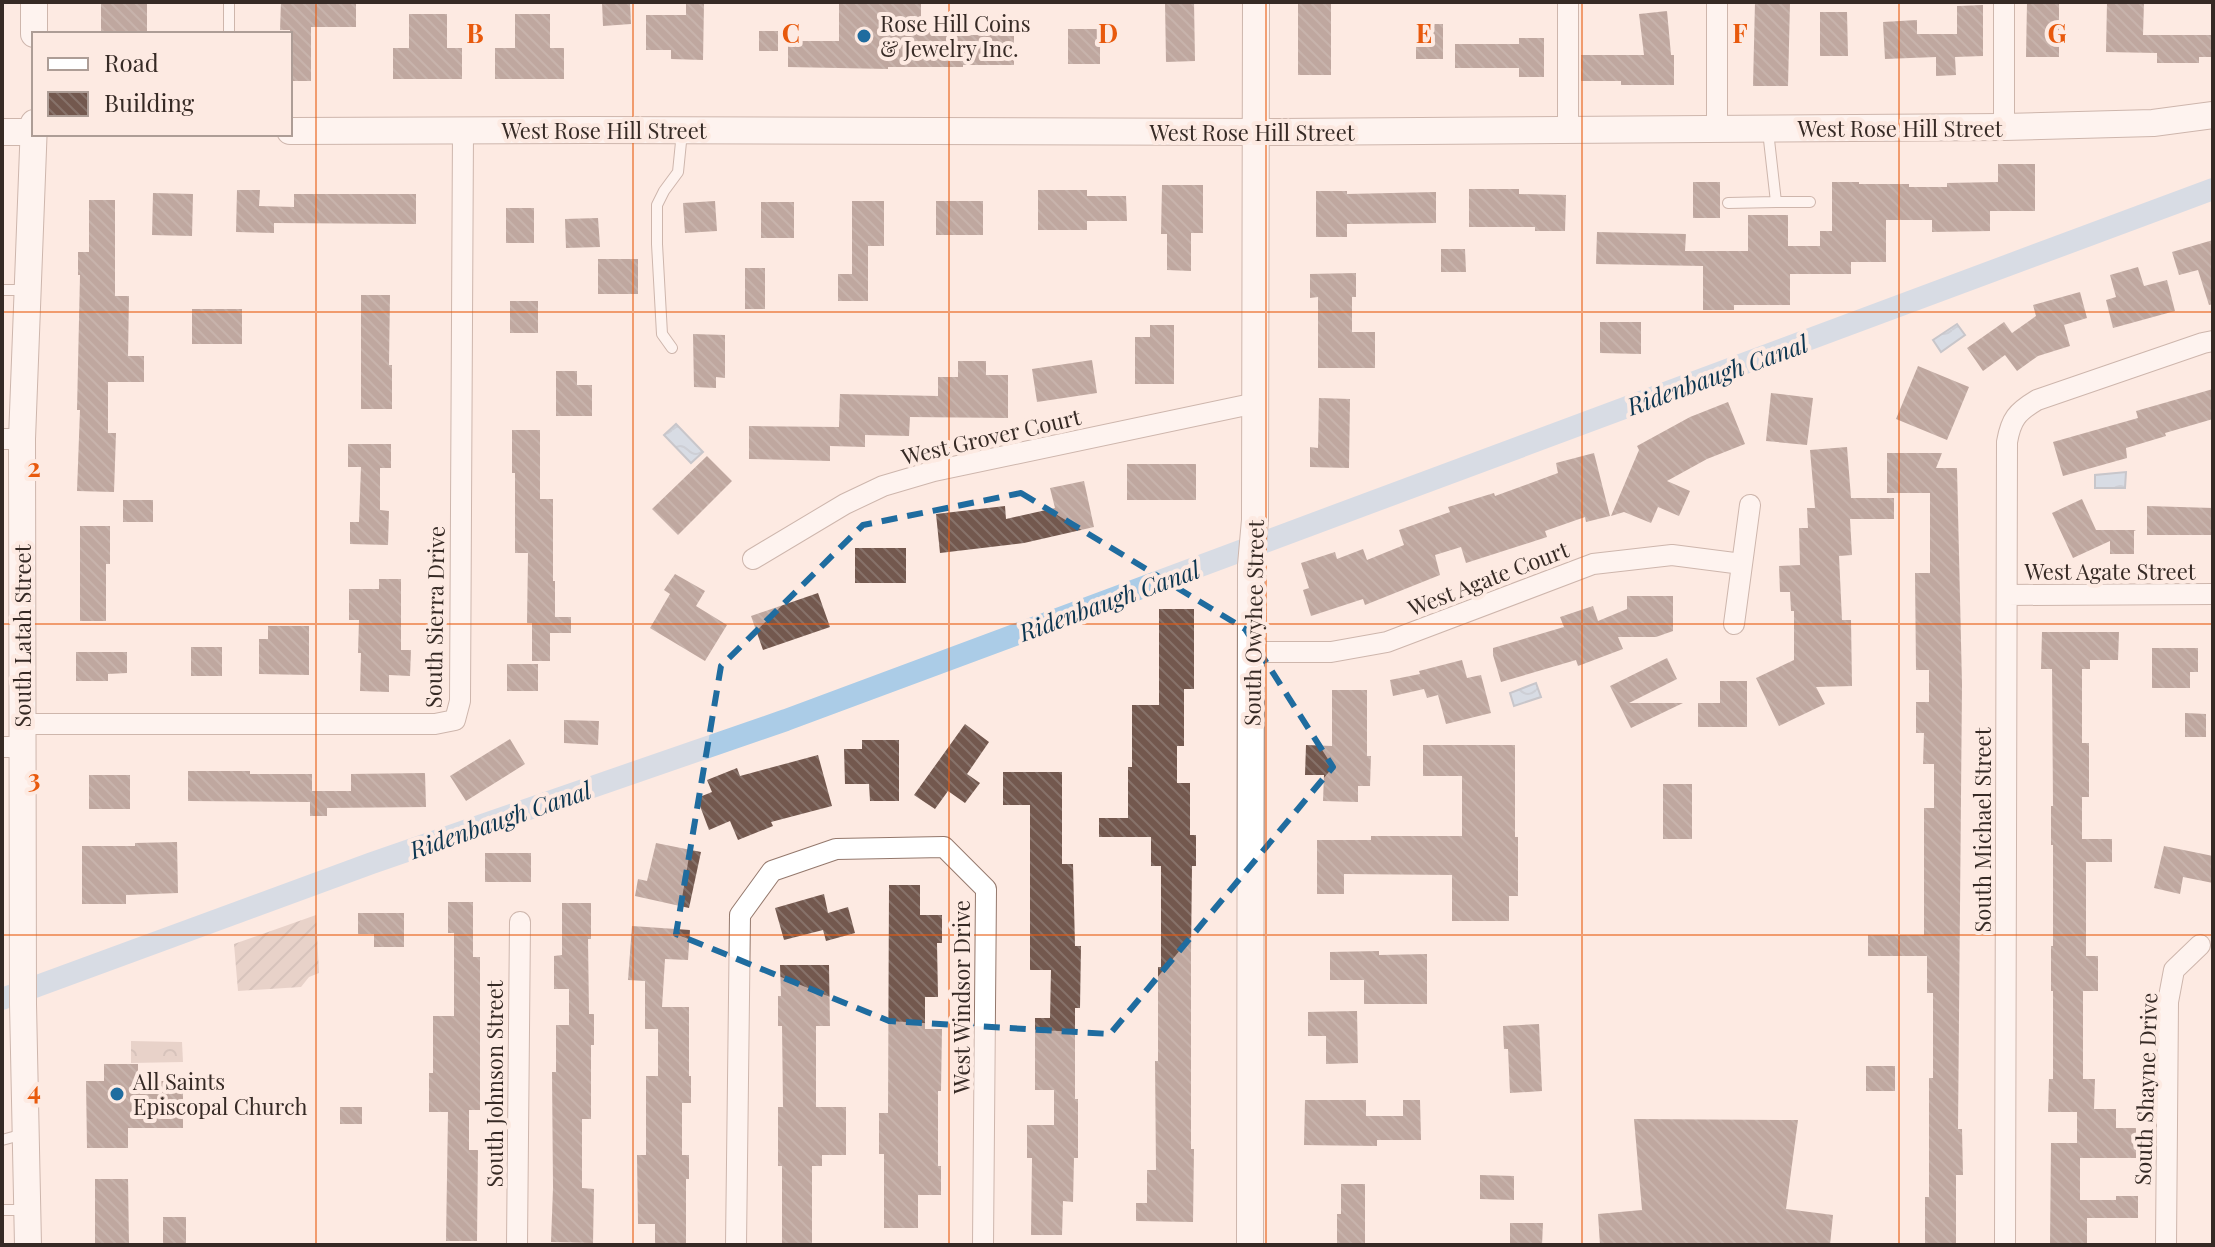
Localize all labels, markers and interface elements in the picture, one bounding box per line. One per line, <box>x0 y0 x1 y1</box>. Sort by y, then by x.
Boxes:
place label: Rose Hill Coins & Jewelry Inc. <box>880 8 1031 63</box>
text: B <box>466 15 484 50</box>
text: C <box>782 15 800 50</box>
text: D <box>1098 15 1118 50</box>
text: E <box>1416 15 1432 50</box>
text: F <box>1732 15 1748 50</box>
text: G <box>2047 15 2067 50</box>
marker: Rose Hill Coins & Jewelry Inc. <box>855 27 873 45</box>
legend <box>32 32 292 136</box>
text: Road <box>104 46 159 78</box>
text: Building <box>104 86 195 118</box>
street label: West Rose Hill Street <box>1796 113 2004 143</box>
street label: West Rose Hill Street <box>500 115 708 145</box>
street label: West Rose Hill Street <box>1148 117 1356 147</box>
water label: Ridenbaugh Canal <box>1621 326 1813 422</box>
street label: West Grover Court <box>897 401 1085 471</box>
text: 2 <box>27 449 41 484</box>
street label: South Owyhee Street <box>1236 518 1270 726</box>
street label: South Sierra Drive <box>417 526 451 708</box>
street label: West Agate Court <box>1402 533 1574 623</box>
street label: South Latah Street <box>7 543 37 728</box>
water label: Ridenbaugh Canal <box>1013 552 1205 648</box>
street label: West Agate Street <box>2023 556 2197 586</box>
street label: South Michael Street <box>1967 726 1997 933</box>
text: 3 <box>28 760 40 795</box>
water label: Ridenbaugh Canal <box>404 772 596 865</box>
street label: West Windsor Drive <box>946 900 976 1095</box>
street label: South Johnson Street <box>479 979 509 1188</box>
street label: South Shayne Drive <box>2127 992 2163 1186</box>
place label: All Saints Episcopal Church <box>132 1066 308 1121</box>
text: 4 <box>27 1072 41 1107</box>
marker: All Saints Episcopal Church <box>108 1085 126 1103</box>

